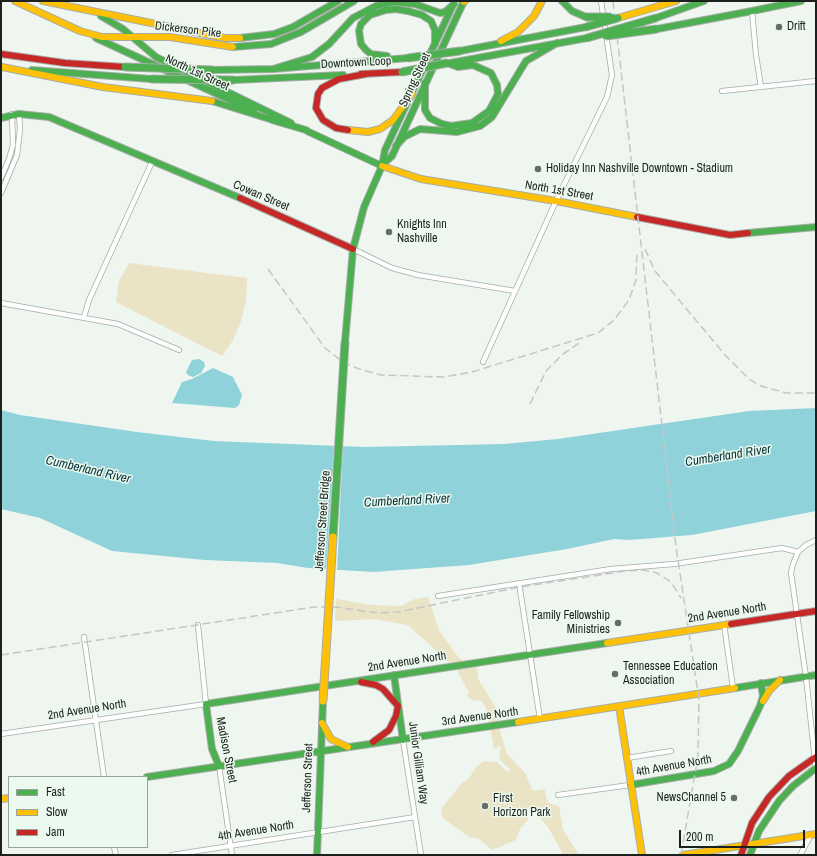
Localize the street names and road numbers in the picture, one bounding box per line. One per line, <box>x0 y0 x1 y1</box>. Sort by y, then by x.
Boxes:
street label: Dickerson Pike <box>154 19 222 41</box>
street label: Spring Street <box>396 51 434 109</box>
street label: North 1st Street <box>163 52 231 94</box>
street label: Downtown Loop <box>320 54 392 72</box>
street label: Cowan Street <box>231 178 291 214</box>
street label: North 1st Street <box>524 178 594 204</box>
street label: Jefferson Street Bridge <box>312 470 334 572</box>
street label: 2nd Avenue North <box>687 600 767 626</box>
street label: 2nd Avenue North <box>367 649 447 675</box>
street label: 2nd Avenue North <box>47 697 127 723</box>
street label: 3rd Avenue North <box>441 705 519 729</box>
street label: Madison Street <box>213 716 239 784</box>
street label: Junior Gilliam Way <box>405 721 431 805</box>
street label: Jefferson Street <box>300 743 316 813</box>
street label: 4th Avenue North <box>635 752 713 780</box>
street label: 4th Avenue North <box>217 818 295 844</box>

